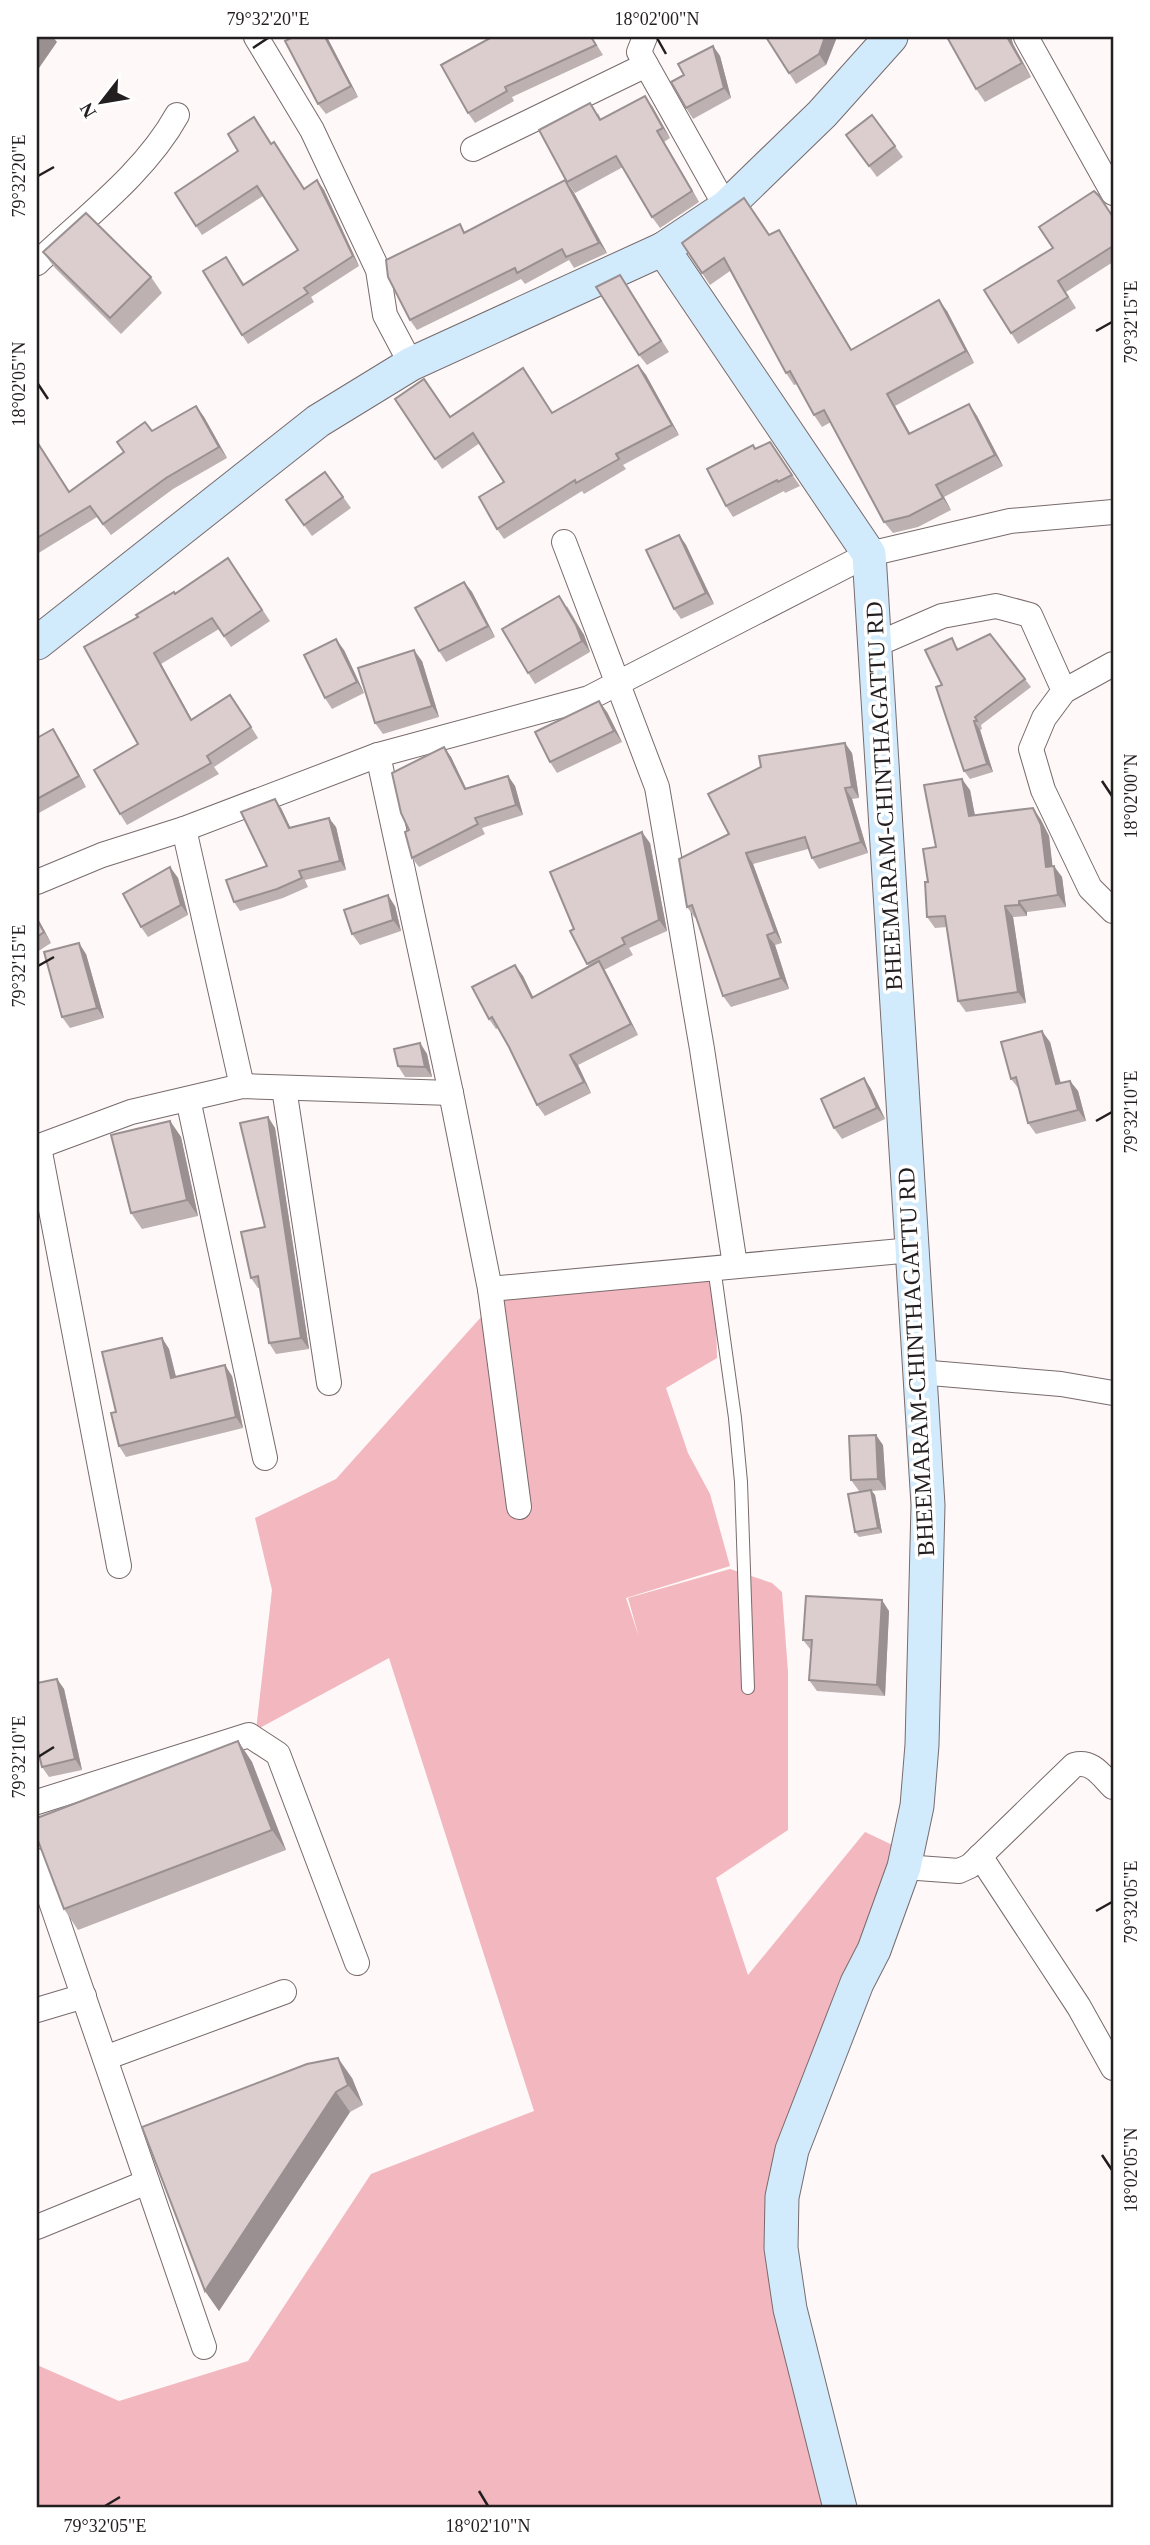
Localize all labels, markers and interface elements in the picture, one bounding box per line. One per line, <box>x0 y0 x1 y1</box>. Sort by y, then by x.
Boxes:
text: 79°32'20"E <box>227 9 309 29</box>
text: 18°02'00"N <box>615 9 699 29</box>
north arrow <box>66 66 136 136</box>
text: N <box>75 99 100 122</box>
text: 79°32'20"E <box>9 135 29 217</box>
text: 79°32'15"E <box>1121 281 1141 363</box>
text: 18°02'05"N <box>9 342 29 426</box>
street label: BHEEMARAM-CHINTHAGATTU RD <box>861 601 907 991</box>
text: 18°02'00"N <box>1121 754 1141 838</box>
text: 79°32'15"E <box>9 925 29 1007</box>
text: 79°32'10"E <box>1121 1071 1141 1153</box>
street label: BHEEMARAM-CHINTHAGATTU RD <box>893 1167 939 1557</box>
text: 79°32'10"E <box>9 1716 29 1798</box>
text: 79°32'05"E <box>1121 1861 1141 1943</box>
text: 18°02'05"N <box>1121 2128 1141 2212</box>
text: 79°32'05"E <box>64 2516 146 2536</box>
text: 18°02'10"N <box>446 2516 530 2536</box>

